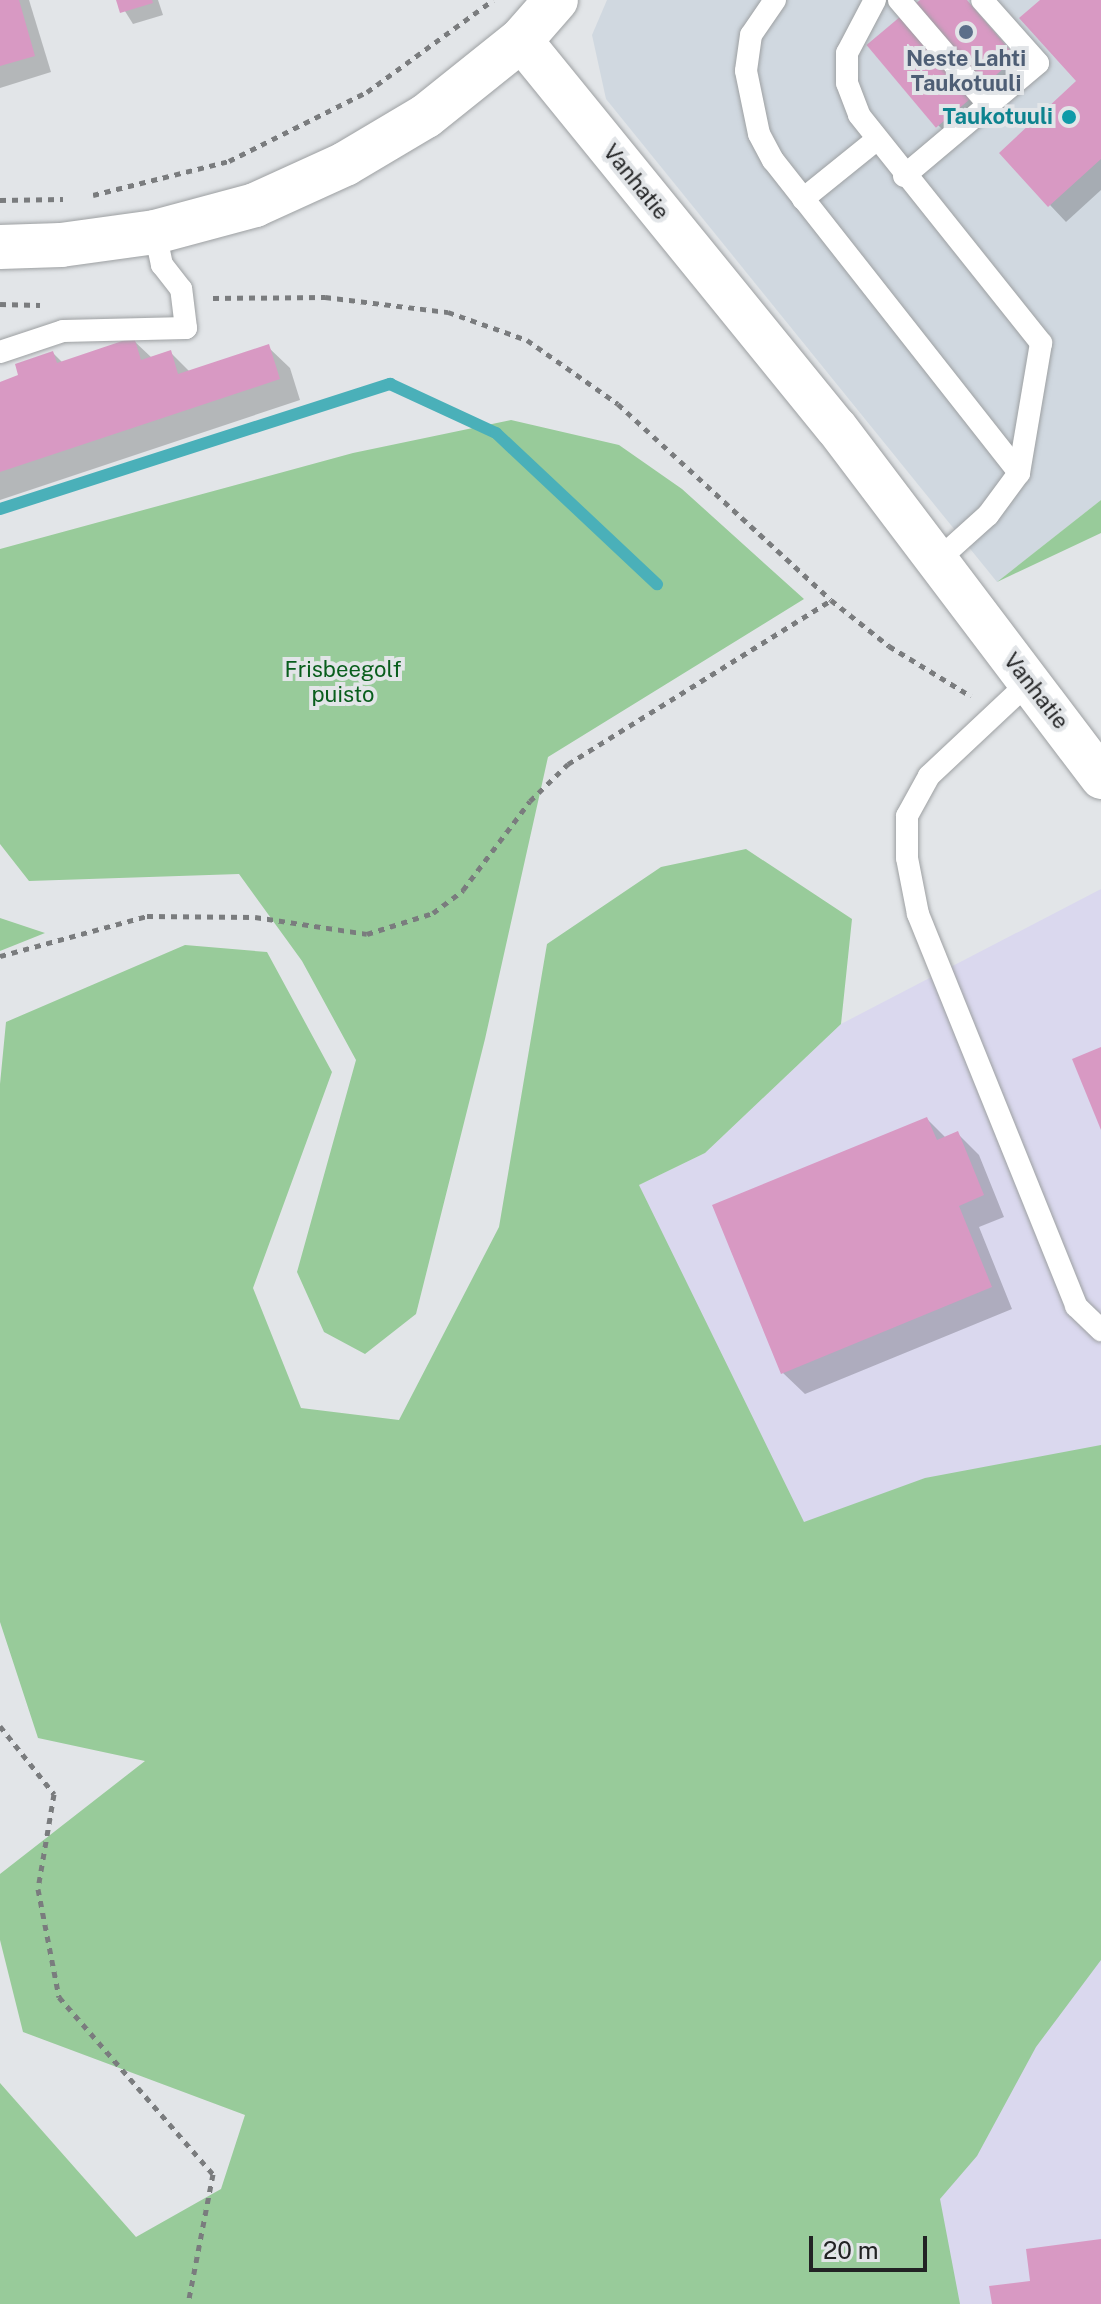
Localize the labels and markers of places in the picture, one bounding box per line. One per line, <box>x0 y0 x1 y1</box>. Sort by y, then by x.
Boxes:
marker: Neste Lahti Taukotuuli <box>957 23 975 41</box>
place label: Neste Lahti Taukotuuli <box>906 45 1026 96</box>
place label: Taukotuuli <box>942 104 1053 130</box>
marker: Taukotuuli <box>1060 108 1078 126</box>

